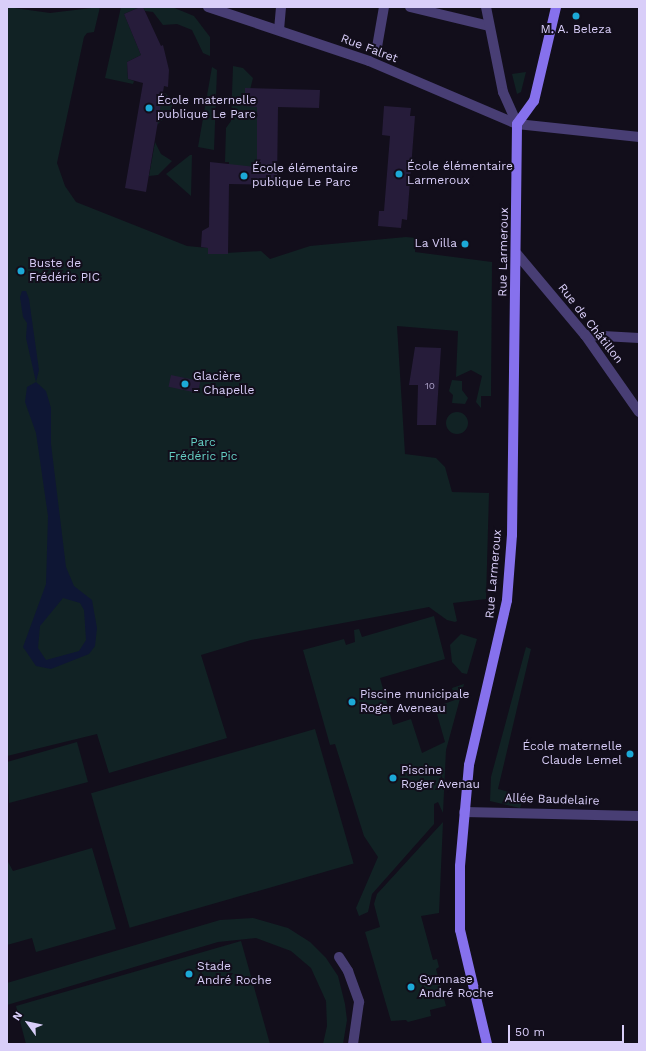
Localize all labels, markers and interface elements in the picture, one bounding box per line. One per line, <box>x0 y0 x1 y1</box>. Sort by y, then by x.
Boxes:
marker: M. A. Beleza <box>571 11 581 21</box>
place label: M. A. Beleza <box>540 23 612 37</box>
street label: Rue Falret <box>338 32 400 66</box>
place label: École maternelle publique Le Parc <box>157 94 256 122</box>
marker: École maternelle publique Le Parc <box>144 103 154 113</box>
place label: École élémentaire Larmeroux <box>407 160 513 188</box>
place label: École élémentaire publique Le Parc <box>252 162 358 190</box>
marker: École élémentaire Larmeroux <box>394 169 404 179</box>
marker: École élémentaire publique Le Parc <box>239 171 249 181</box>
street label: Rue Larmeroux <box>496 207 512 297</box>
place label: La Villa <box>414 237 457 251</box>
marker: La Villa <box>460 239 470 249</box>
place label: Buste de Frédéric PIC <box>29 257 100 285</box>
marker: Buste de Frédéric PIC <box>16 266 26 276</box>
street label: Rue de Châtillon <box>554 281 626 367</box>
place label: Glacière - Chapelle <box>193 370 254 398</box>
marker: Glacière - Chapelle <box>180 379 190 389</box>
house number: 10 <box>425 380 435 392</box>
park label: Parc Frédéric Pic <box>168 436 238 464</box>
street label: Rue Larmeroux <box>483 529 505 619</box>
place label: Piscine municipale Roger Aveneau <box>360 688 469 716</box>
marker: Piscine municipale Roger Aveneau <box>347 697 357 707</box>
place label: École maternelle Claude Lemel <box>523 740 622 768</box>
marker: École maternelle Claude Lemel <box>625 749 635 759</box>
place label: Piscine Roger Avenau <box>401 764 481 792</box>
marker: Piscine Roger Avenau <box>388 773 398 783</box>
street label: Allée Baudelaire <box>504 791 600 809</box>
place label: Stade André Roche <box>197 960 272 988</box>
marker: Stade André Roche <box>184 969 194 979</box>
place label: Gymnase André Roche <box>419 973 494 1001</box>
marker: Gymnase André Roche <box>406 982 416 992</box>
north arrow <box>8 1003 48 1043</box>
text: N <box>10 1009 25 1023</box>
scale bar <box>510 1017 626 1043</box>
text: 50 m <box>515 1025 545 1039</box>

